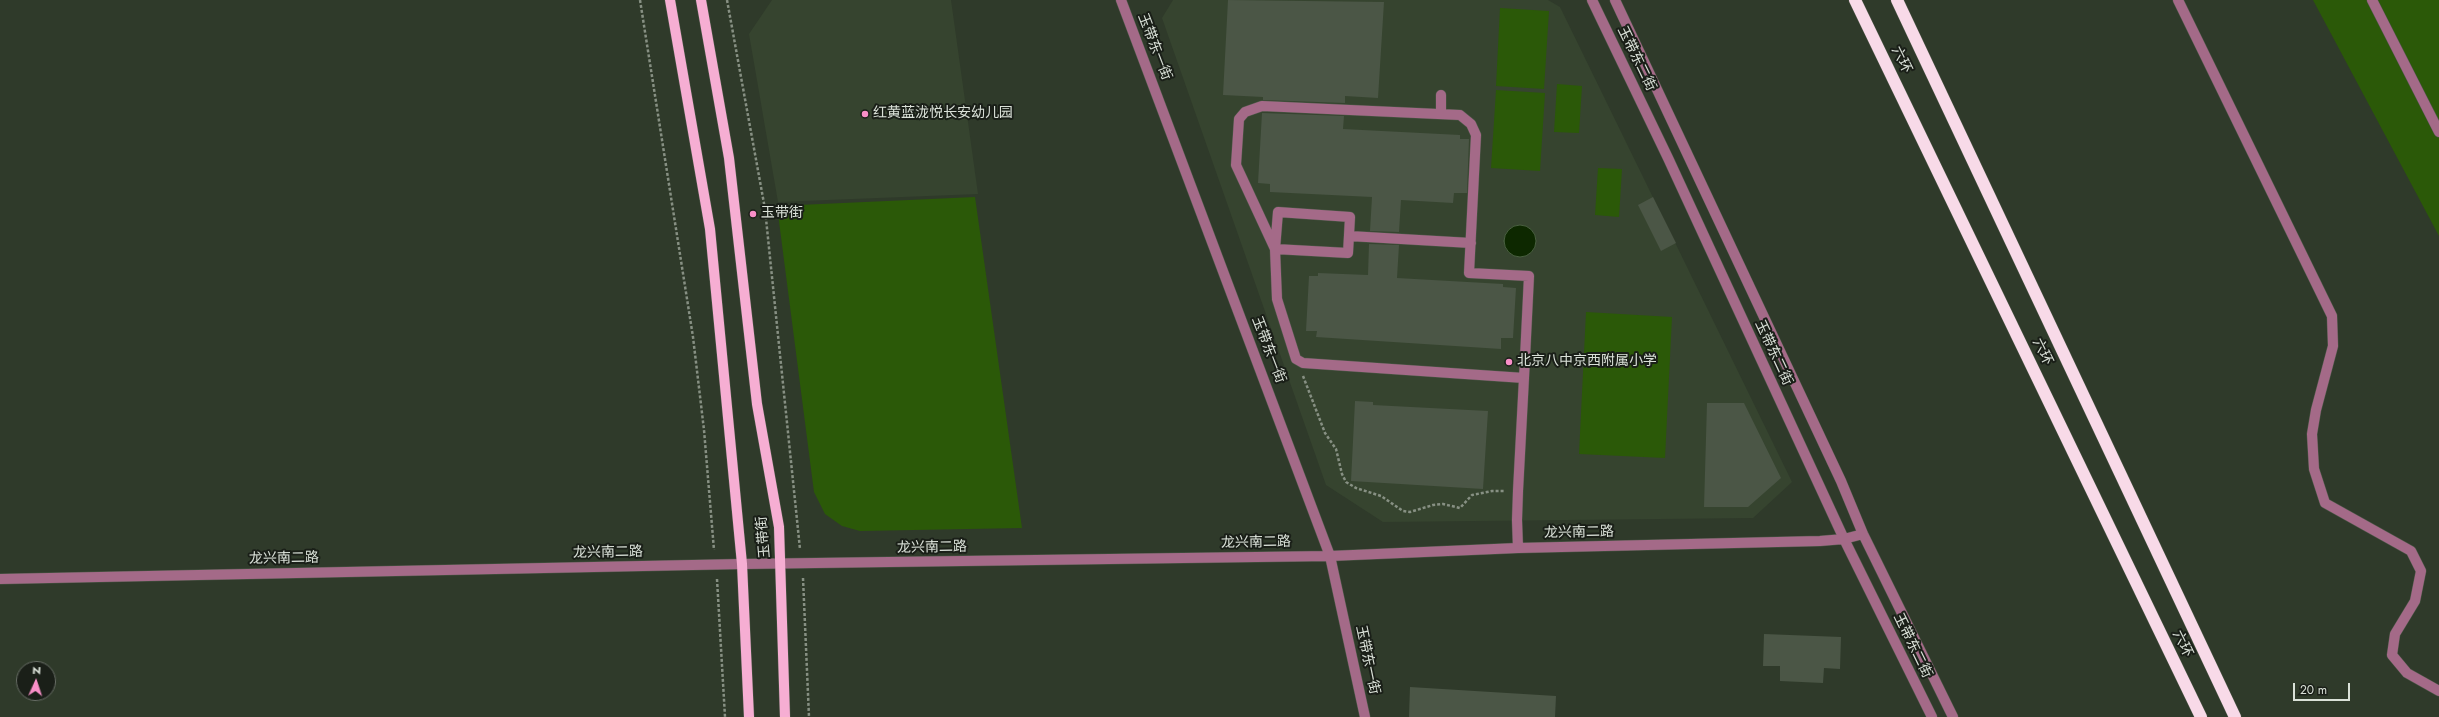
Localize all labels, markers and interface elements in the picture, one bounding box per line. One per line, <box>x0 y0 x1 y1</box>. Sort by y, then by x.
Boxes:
street label: 玉带东一街 <box>1134 11 1174 83</box>
street label: 玉带东二街 <box>1613 24 1659 94</box>
street label: 六环 <box>1887 44 1915 76</box>
place label: 红黄蓝泷悦长安幼儿园 <box>873 106 1013 122</box>
marker: 红黄蓝泷悦长安幼儿园 <box>860 109 870 119</box>
place label: 玉带街 <box>761 206 803 222</box>
marker: 玉带街 <box>748 209 758 219</box>
street label: 玉带东一街 <box>1248 314 1288 386</box>
street label: 玉带东二街 <box>1751 318 1795 388</box>
street label: 六环 <box>2028 336 2056 368</box>
place label: 北京八中京西附属小学 <box>1517 354 1657 370</box>
marker: 北京八中京西附属小学 <box>1504 357 1514 367</box>
street label: 玉带街 <box>754 515 774 559</box>
street label: 龙兴南二路 <box>1544 524 1614 542</box>
street label: 龙兴南二路 <box>1221 534 1291 552</box>
street label: 龙兴南二路 <box>897 539 967 557</box>
street label: 龙兴南二路 <box>573 544 643 562</box>
street label: 龙兴南二路 <box>249 550 319 568</box>
street label: 玉带东二街 <box>1889 611 1935 681</box>
street label: 玉带东一街 <box>1352 624 1382 696</box>
street label: 六环 <box>2168 628 2196 660</box>
north arrow <box>16 661 56 701</box>
text: N <box>32 662 41 678</box>
scale bar <box>2295 675 2352 701</box>
text: 20 m <box>2300 681 2327 699</box>

